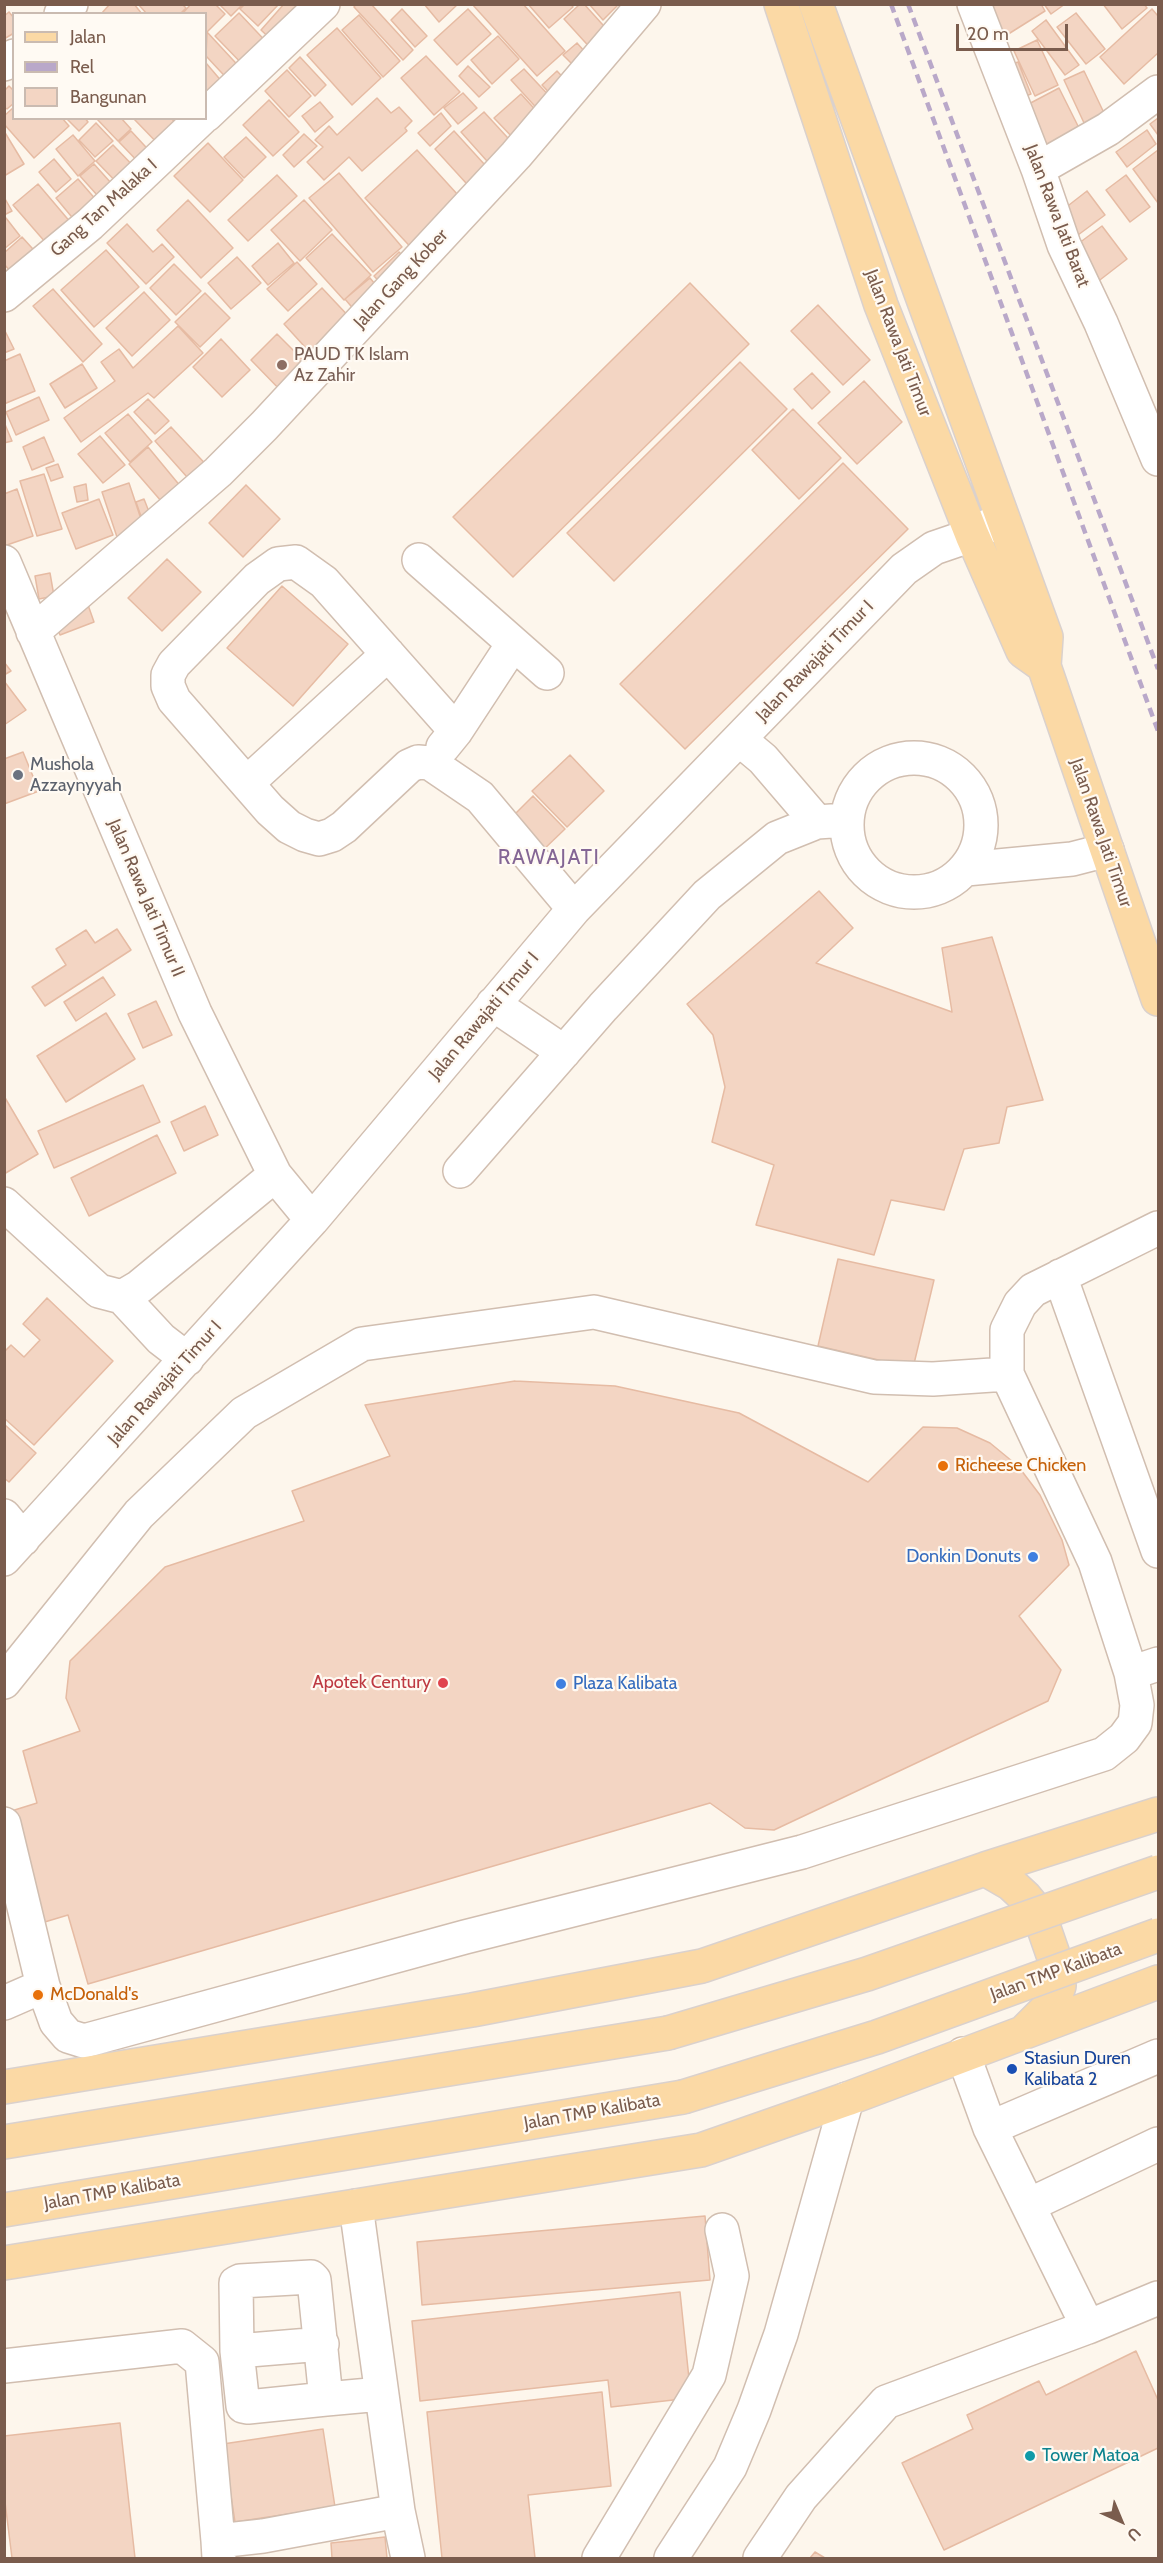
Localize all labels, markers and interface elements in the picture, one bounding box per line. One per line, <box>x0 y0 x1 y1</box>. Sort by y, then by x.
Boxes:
legend <box>12 12 207 120</box>
scale bar <box>959 12 1072 50</box>
text: 20 m <box>967 23 1009 45</box>
text: Jalan <box>70 26 106 48</box>
text: Rel <box>70 56 94 78</box>
text: Bangunan <box>70 86 147 108</box>
street label: Jalan Rawa Jati Barat <box>1020 142 1094 290</box>
street label: Gang Tan Malaka I <box>46 154 162 262</box>
street label: Jalan Gang Kober <box>349 225 453 333</box>
street label: Jalan Rawa Jati Timur <box>860 266 936 420</box>
place label: PAUD TK Islam Az Zahir <box>294 344 409 386</box>
marker: PAUD TK Islam Az Zahir <box>275 358 289 372</box>
street label: Jalan Rawajati Timur I <box>752 596 878 726</box>
place label: Mushola Azzaynyyah <box>30 754 122 796</box>
street label: Jalan Rawa Jati Timur <box>1065 756 1137 910</box>
marker: Mushola Azzaynyyah <box>11 768 25 782</box>
street label: Jalan Rawa Jati Timur II <box>103 816 189 980</box>
district label: RAWAJATI <box>498 845 600 871</box>
street label: Jalan Rawajati Timur I <box>424 948 544 1084</box>
street label: Jalan Rawajati Timur I <box>103 1316 227 1450</box>
place label: Richeese Chicken <box>955 1455 1086 1477</box>
marker: Richeese Chicken <box>936 1459 950 1473</box>
place label: Donkin Donuts <box>906 1546 1021 1568</box>
marker: Donkin Donuts <box>1026 1550 1040 1564</box>
place label: Apotek Century <box>313 1672 431 1694</box>
place label: Plaza Kalibata <box>573 1673 677 1695</box>
marker: Apotek Century <box>436 1676 450 1690</box>
marker: Plaza Kalibata <box>554 1677 568 1691</box>
street label: Jalan TMP Kalibata <box>987 1938 1125 2006</box>
place label: McDonald's <box>50 1984 138 2006</box>
marker: McDonald's <box>31 1988 45 2002</box>
place label: Stasiun Duren Kalibata 2 <box>1024 2048 1131 2090</box>
marker: Stasiun Duren Kalibata 2 <box>1005 2062 1019 2076</box>
street label: Jalan TMP Kalibata <box>522 2089 662 2135</box>
street label: Jalan TMP Kalibata <box>42 2169 182 2215</box>
place label: Tower Matoa <box>1042 2445 1139 2467</box>
marker: Tower Matoa <box>1023 2449 1037 2463</box>
north arrow <box>1091 2491 1151 2551</box>
text: U <box>1123 2523 1145 2545</box>

